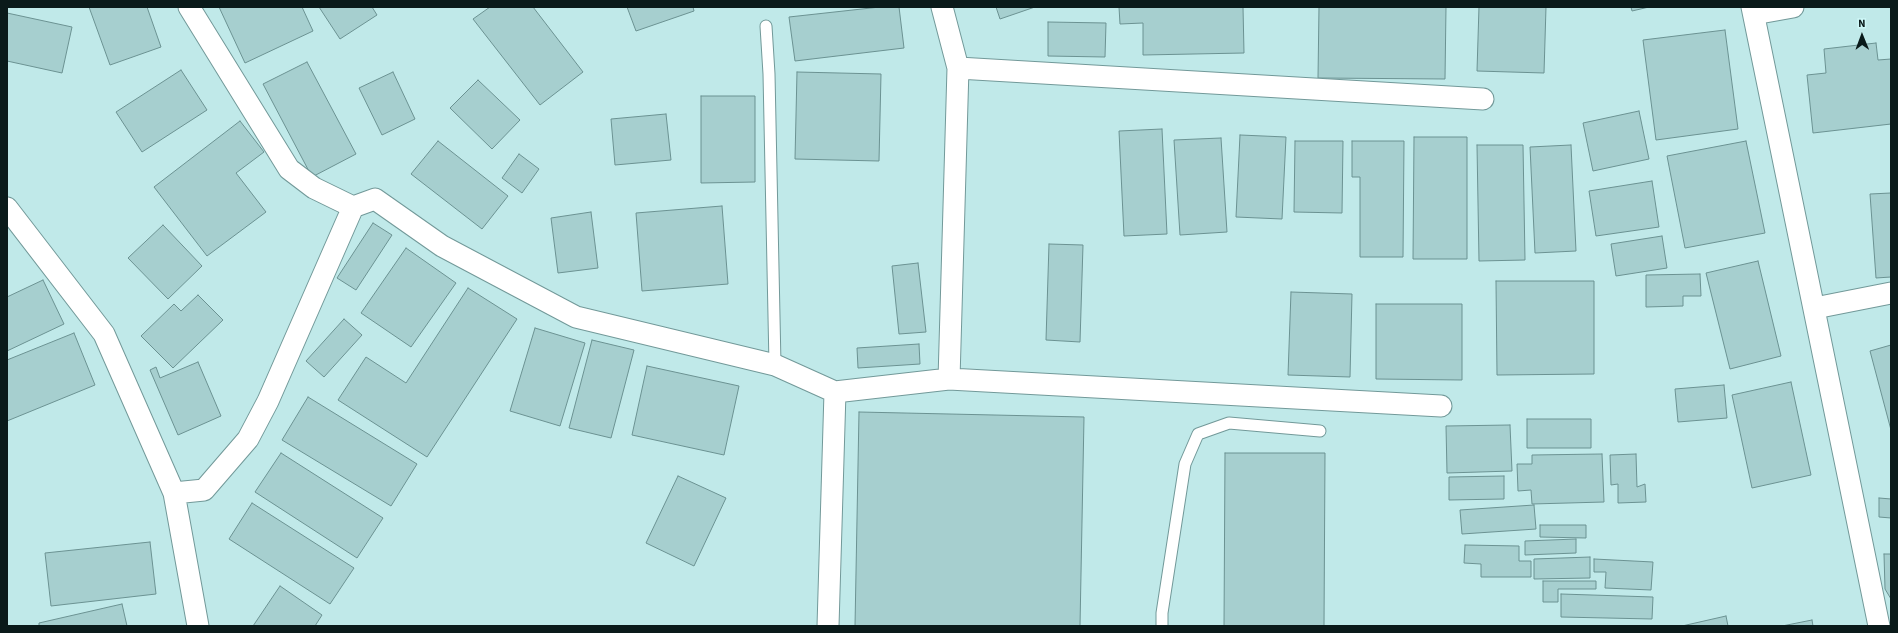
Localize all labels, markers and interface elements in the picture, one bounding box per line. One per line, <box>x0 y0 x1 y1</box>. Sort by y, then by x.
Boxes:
north arrow <box>1842 16 1882 56</box>
text: N <box>1858 16 1866 31</box>

